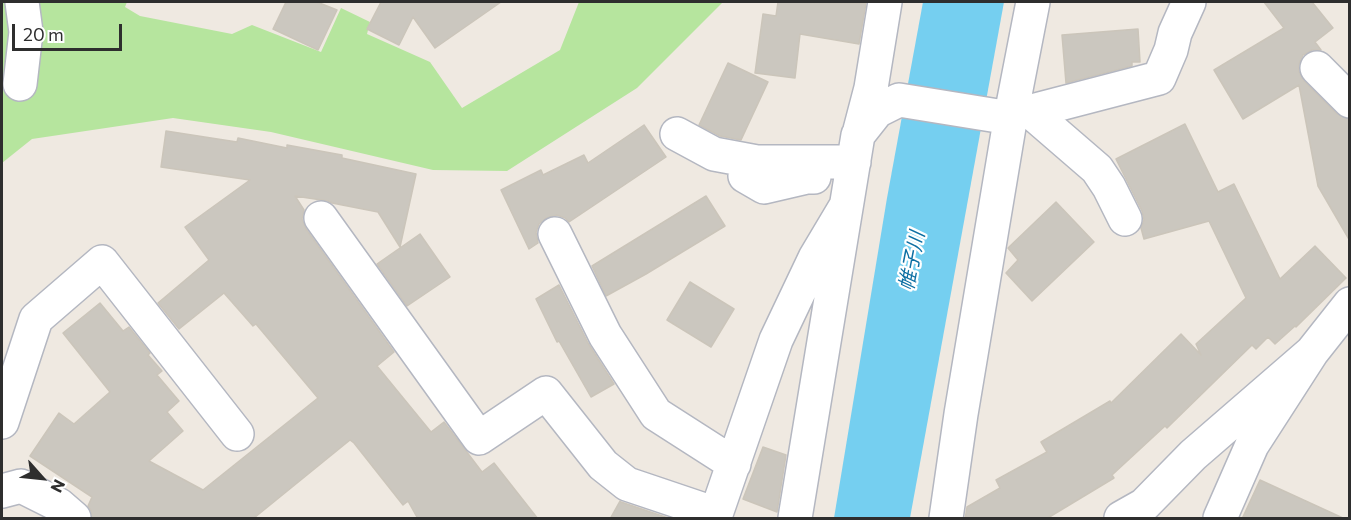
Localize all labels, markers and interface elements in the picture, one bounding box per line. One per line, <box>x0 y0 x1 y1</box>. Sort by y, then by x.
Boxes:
scale bar <box>15 12 124 50</box>
text: 20 m <box>23 23 64 45</box>
water label: 帷子川 <box>894 229 930 293</box>
north arrow <box>12 448 72 508</box>
text: N <box>47 477 70 496</box>

